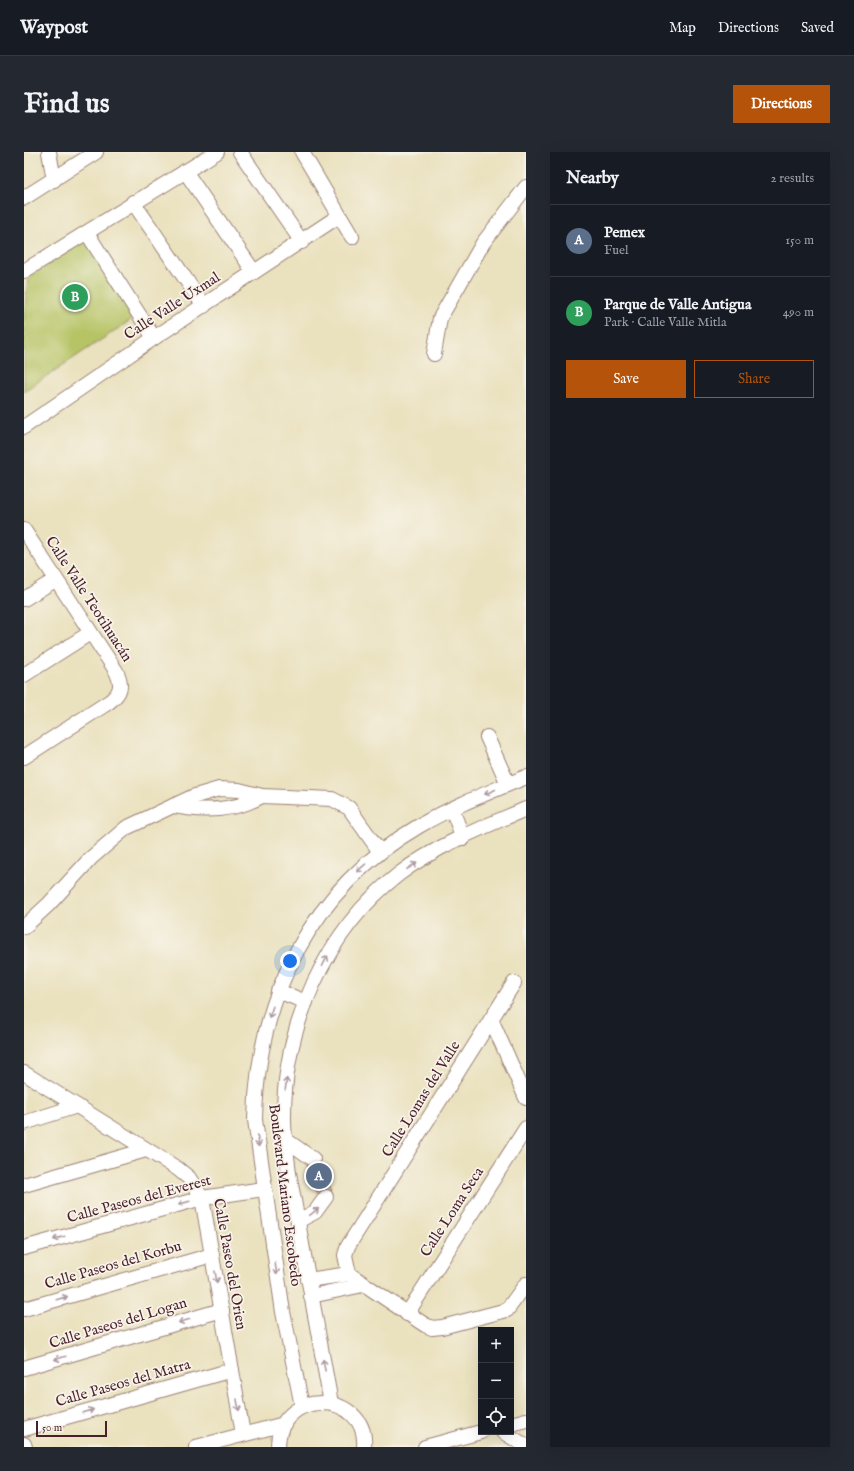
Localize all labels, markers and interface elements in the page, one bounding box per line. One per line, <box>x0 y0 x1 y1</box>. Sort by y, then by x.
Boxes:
text: Waypost <box>20 16 88 40</box>
text: Map <box>669 19 696 37</box>
text: Directions <box>718 19 779 37</box>
text: Saved <box>801 19 834 37</box>
button: Directions <box>733 85 830 123</box>
text: Find us <box>24 87 110 122</box>
text: Nearby <box>566 168 619 189</box>
text: 2 results <box>770 170 814 187</box>
text: Pemex <box>604 223 645 242</box>
text: A <box>575 232 583 249</box>
text: 150 m <box>785 232 814 249</box>
text: Fuel <box>604 242 628 259</box>
street label: Calle Valle Uxmal <box>120 267 224 344</box>
pin: B <box>62 282 88 312</box>
text: Parque de Valle Antigua <box>604 295 751 314</box>
text: B <box>575 304 583 321</box>
text: 490 m <box>783 304 814 321</box>
text: Park · Calle Valle Mitla <box>604 314 727 331</box>
button: Save <box>566 360 686 398</box>
button: Share <box>694 360 814 398</box>
street label: Calle Valle Teotihuacán <box>41 533 137 665</box>
one-way arrow <box>485 789 497 796</box>
one-way arrow <box>406 862 418 870</box>
one-way arrow <box>355 864 366 873</box>
your location <box>280 951 300 971</box>
one-way arrow <box>322 955 329 967</box>
one-way arrow <box>266 1006 274 1018</box>
street label: Calle Lomas del Valle <box>378 1037 465 1161</box>
one-way arrow <box>282 1078 290 1091</box>
street label: Boulevard Mariano Escobedo <box>264 1103 306 1287</box>
one-way arrow <box>254 1134 262 1147</box>
pin: A <box>306 1161 332 1191</box>
street label: Calle Loma Seca <box>416 1163 488 1260</box>
street label: Calle Paseos del Everest <box>65 1171 213 1227</box>
street label: Calle Paseo del Orien <box>209 1197 251 1331</box>
one-way arrow <box>178 1199 191 1207</box>
one-way arrow <box>309 1207 320 1216</box>
one-way arrow <box>53 1235 66 1242</box>
street label: Calle Paseos del Korbu <box>42 1236 184 1294</box>
one-way arrow <box>272 1262 280 1275</box>
one-way arrow <box>212 1270 220 1283</box>
street label: Calle Paseos del Logan <box>47 1293 189 1353</box>
one-way arrow <box>55 1294 68 1301</box>
one-way arrow <box>178 1318 191 1325</box>
map controls <box>478 1327 514 1435</box>
button: + <box>478 1327 514 1363</box>
street label: Calle Paseos del Matra <box>53 1355 193 1411</box>
one-way arrow <box>53 1355 66 1362</box>
one-way arrow <box>320 1359 328 1372</box>
button: − <box>478 1363 514 1399</box>
one-way arrow <box>234 1399 242 1412</box>
button: locate <box>478 1399 514 1435</box>
one-way arrow <box>82 1407 95 1414</box>
scale bar <box>36 1419 107 1438</box>
text: 50 m <box>42 1421 62 1435</box>

